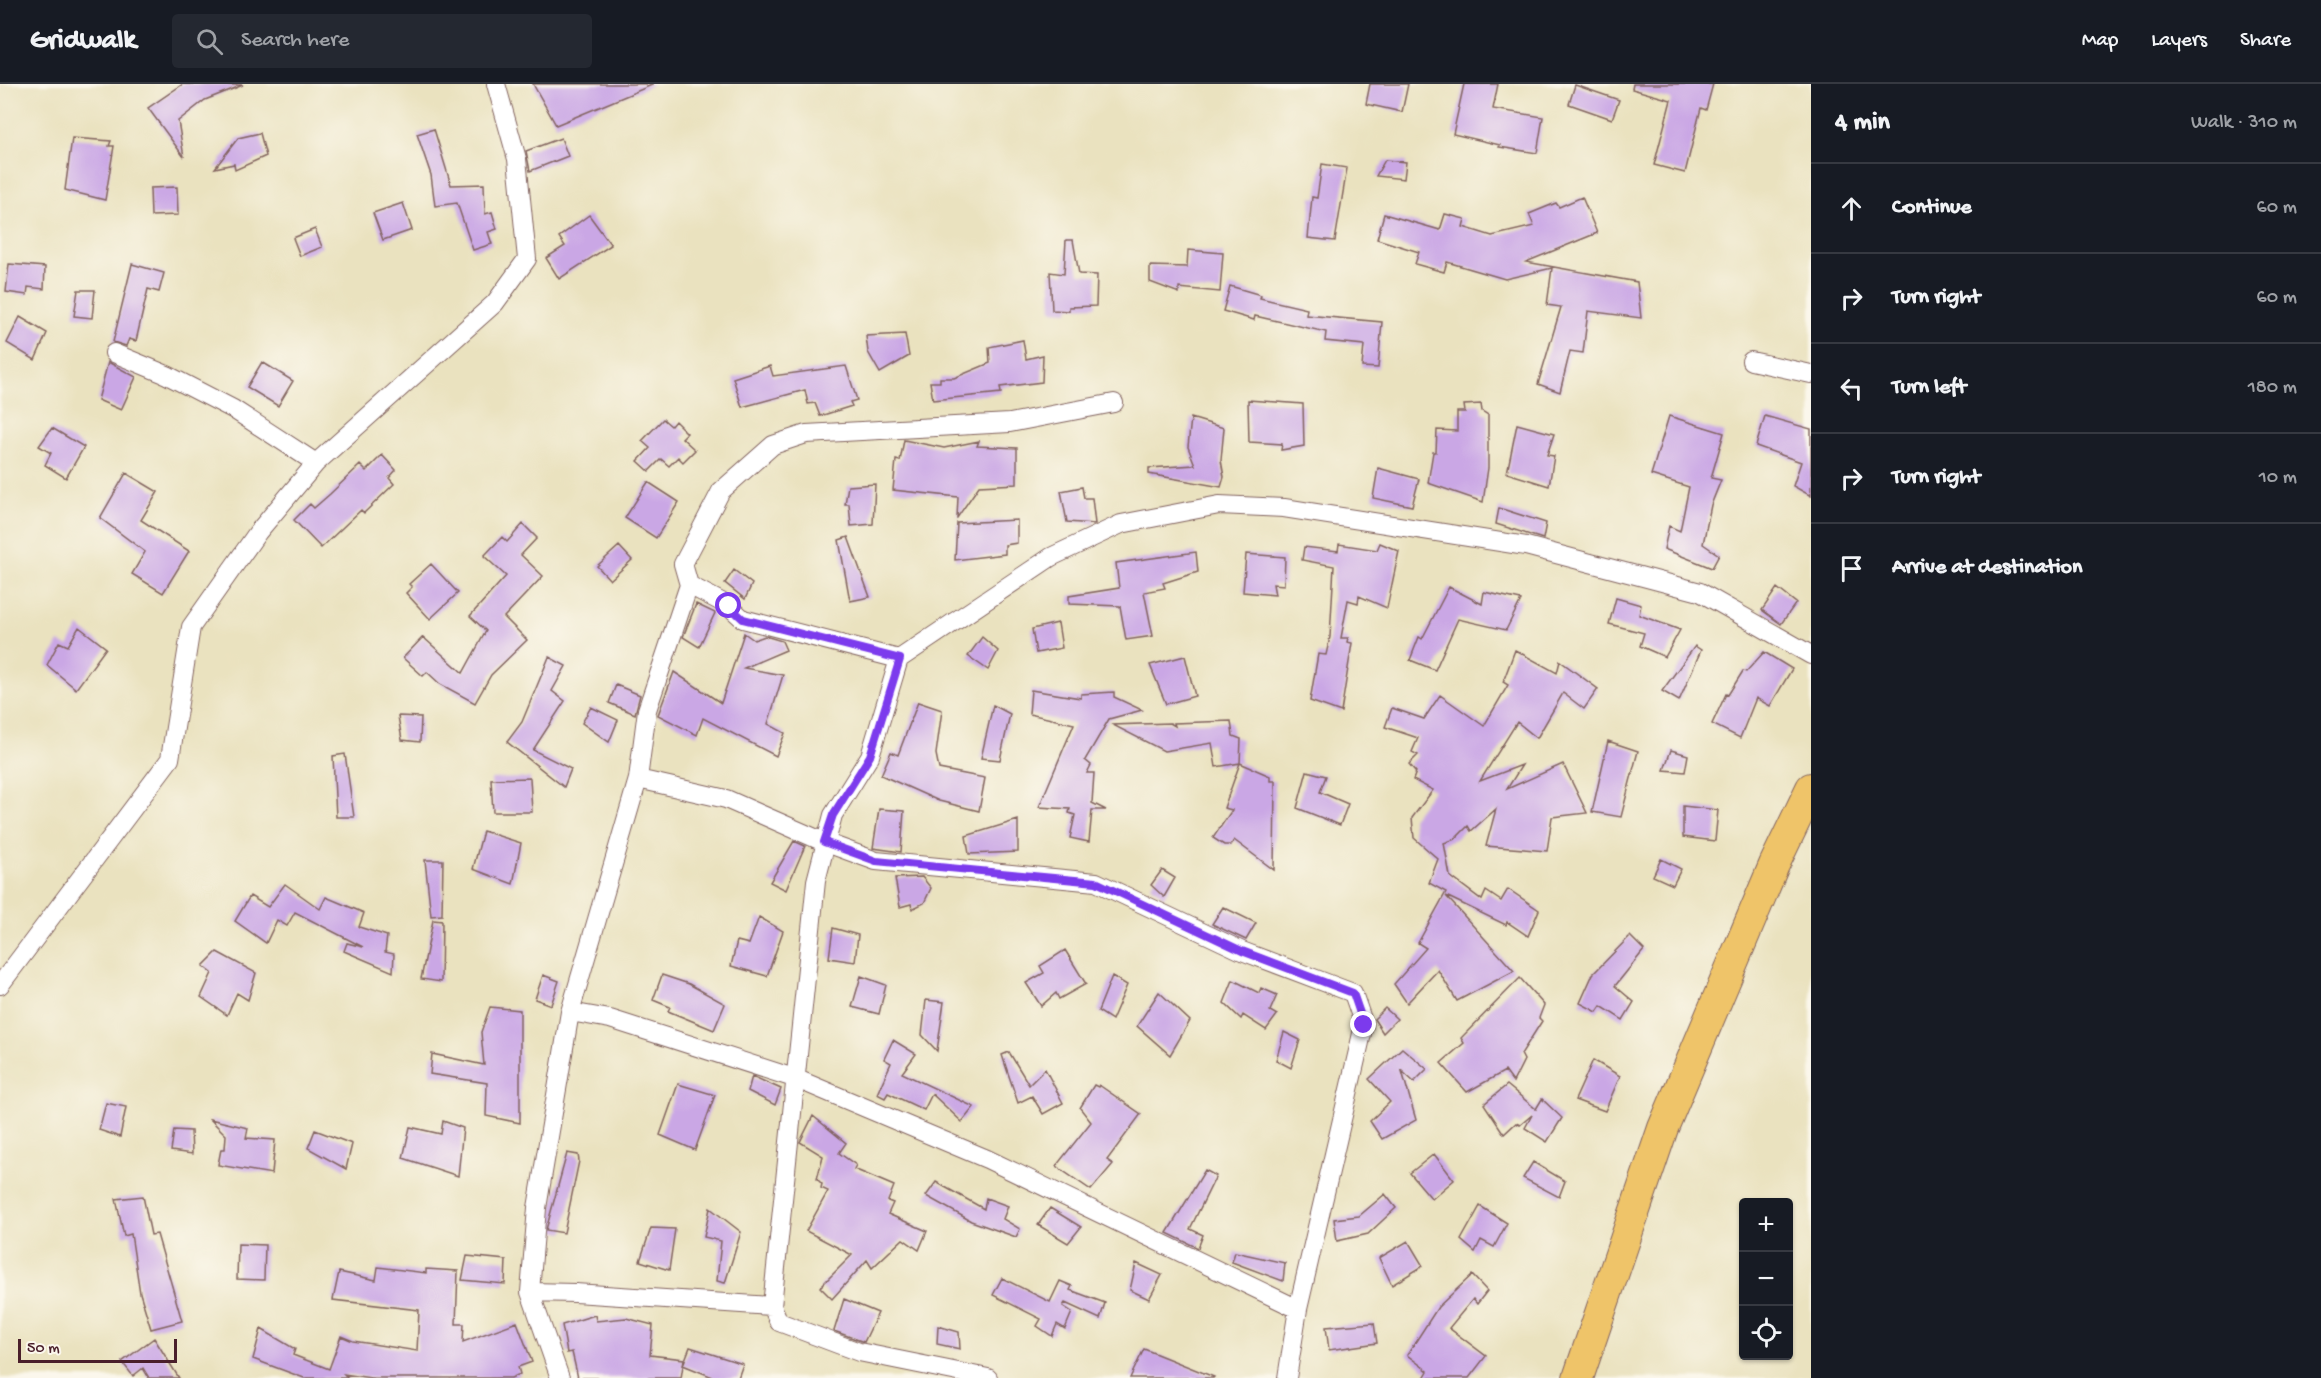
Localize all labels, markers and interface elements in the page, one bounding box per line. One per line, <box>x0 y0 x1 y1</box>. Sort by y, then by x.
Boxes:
search box <box>172 14 592 68</box>
text: Gridwalk <box>30 25 136 58</box>
icon: search <box>193 25 226 58</box>
text: Search here <box>241 28 349 54</box>
text: Map <box>2082 29 2118 54</box>
text: Layers <box>2151 29 2207 54</box>
text: Share <box>2240 29 2291 54</box>
text: 4 min <box>1835 108 1890 139</box>
text: Walk · 310 m <box>2191 112 2297 135</box>
icon: ahead <box>1835 192 1868 225</box>
text: Continue <box>1892 195 1972 221</box>
text: 60 m <box>2257 197 2297 220</box>
icon: right <box>1835 282 1868 315</box>
text: Turn right <box>1892 285 1980 311</box>
text: 60 m <box>2257 287 2297 310</box>
icon: left <box>1835 372 1868 405</box>
text: Turn left <box>1892 375 1966 401</box>
text: 180 m <box>2248 377 2297 400</box>
icon: right <box>1835 462 1868 495</box>
text: Turn right <box>1892 465 1980 491</box>
text: 10 m <box>2259 467 2297 490</box>
icon: arrive <box>1835 552 1868 585</box>
text: Arrive at destination <box>1892 555 2082 581</box>
route start <box>715 592 741 618</box>
route end <box>1350 1011 1376 1037</box>
map controls <box>1739 1198 1793 1360</box>
button: + <box>1739 1198 1793 1252</box>
button: − <box>1739 1252 1793 1306</box>
button: locate <box>1739 1306 1793 1360</box>
scale bar <box>18 1336 177 1364</box>
text: 50 m <box>27 1340 60 1359</box>

